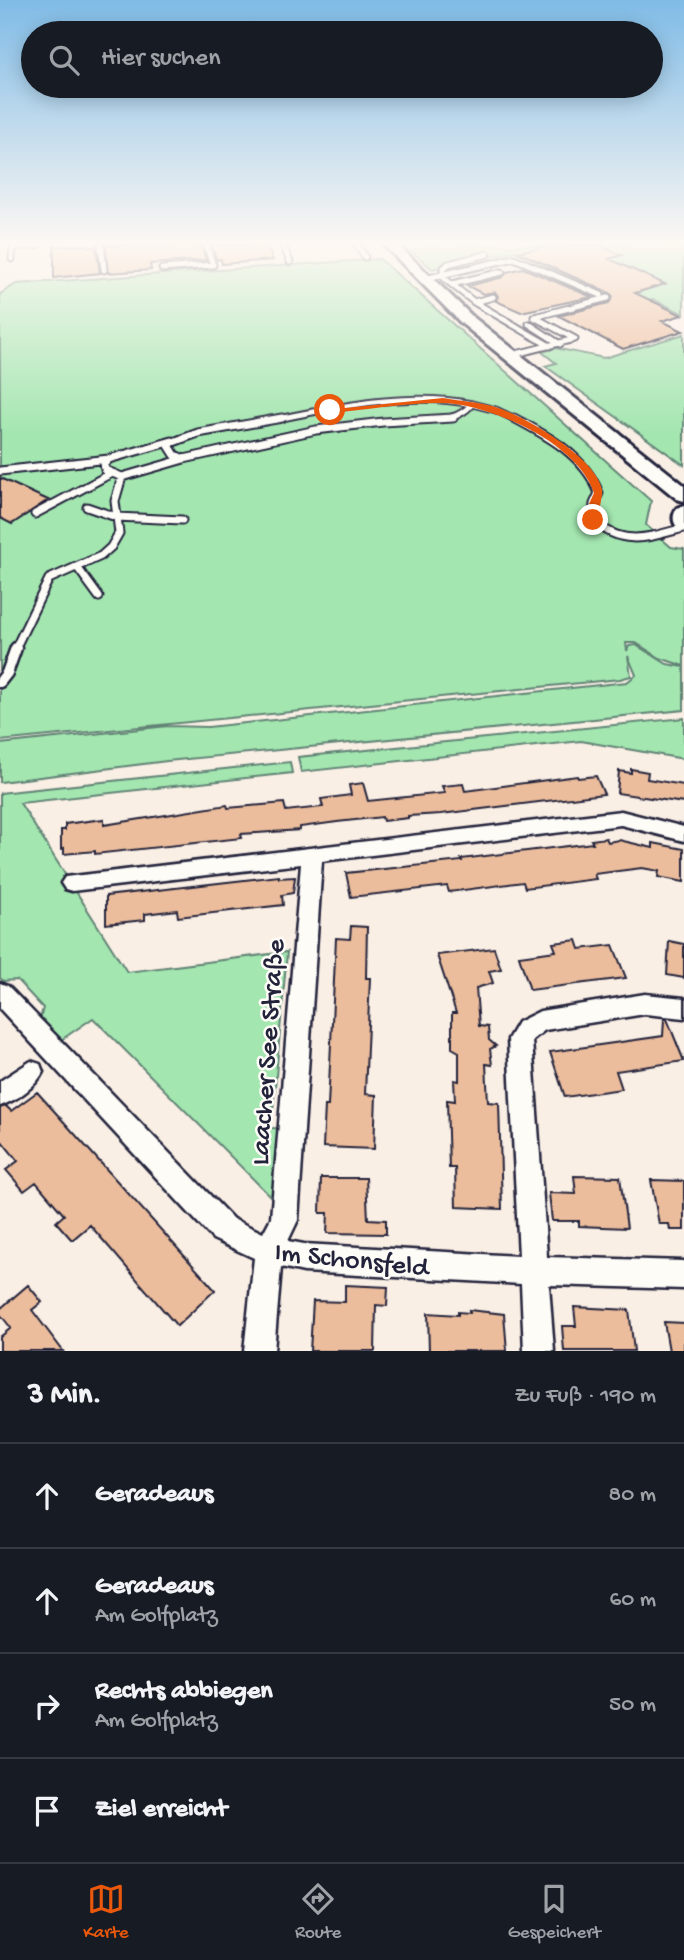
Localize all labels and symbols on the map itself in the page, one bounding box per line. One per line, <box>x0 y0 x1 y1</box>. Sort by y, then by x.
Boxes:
route start <box>314 394 345 425</box>
route end <box>577 504 608 535</box>
street label: Laacher See Straße <box>245 938 294 1167</box>
street label: Im Schonsfeld <box>273 1237 433 1286</box>

